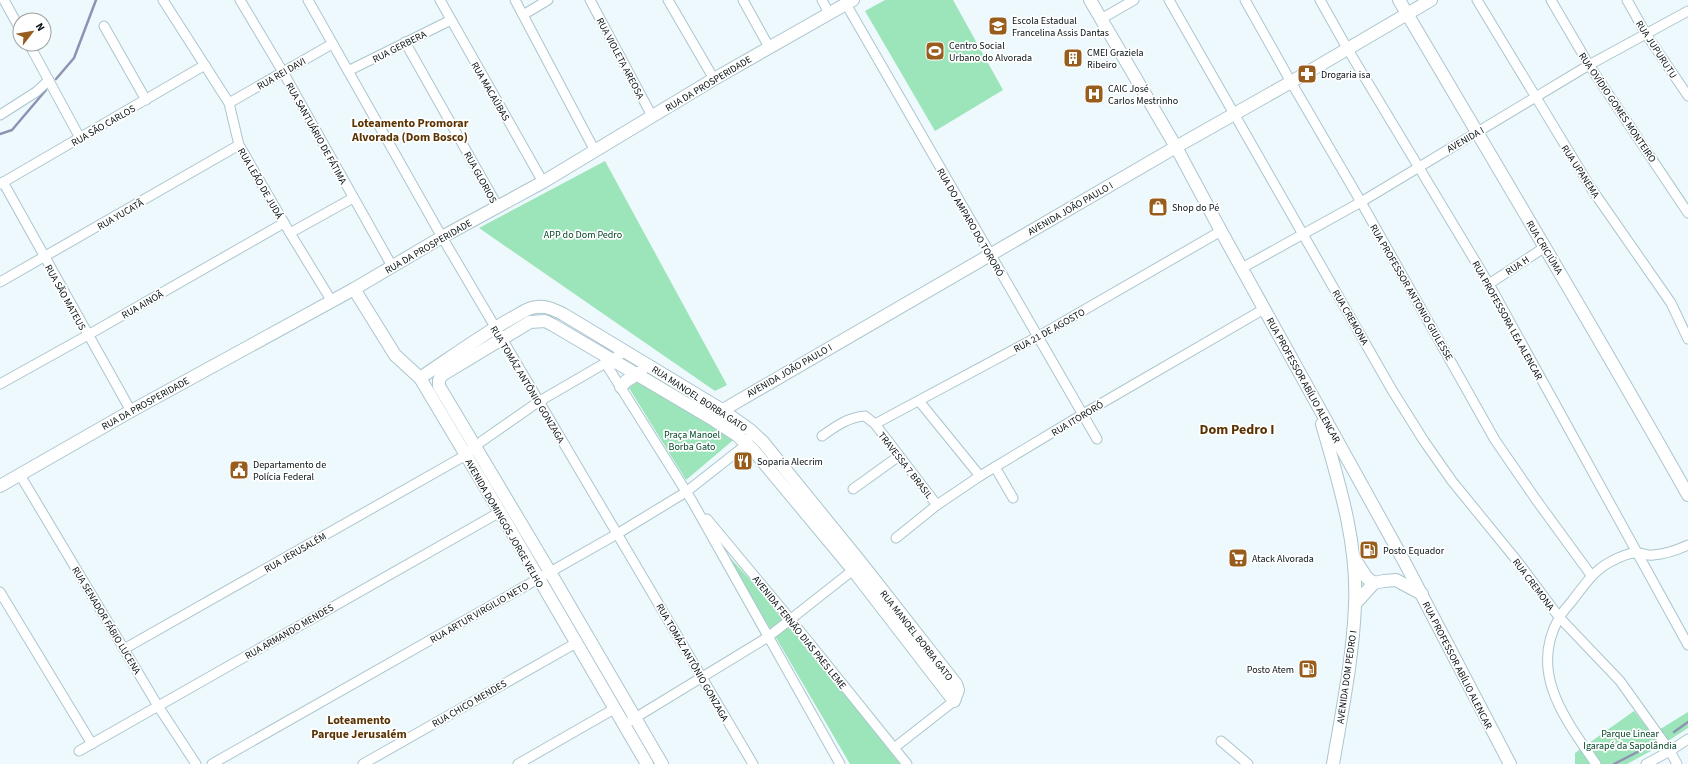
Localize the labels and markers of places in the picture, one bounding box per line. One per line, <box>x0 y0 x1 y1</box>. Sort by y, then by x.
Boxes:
place label: Escola Estadual Francelina Assis Dantas <box>1012 14 1109 40</box>
school or university icon: Escola Estadual Francelina Assis Dantas <box>987 15 1009 37</box>
place label: Centro Social Urbano do Alvorada <box>949 39 1032 65</box>
sports icon: Centro Social Urbano do Alvorada <box>924 40 946 62</box>
place label: CMEI Graziela Ribeiro <box>1087 46 1144 72</box>
building icon: CMEI Graziela Ribeiro <box>1062 47 1084 69</box>
pharmacy icon: Drogaria isa <box>1296 63 1318 85</box>
place label: Drogaria isa <box>1321 68 1371 82</box>
place label: CAIC José Carlos Mestrinho <box>1108 82 1178 108</box>
hospital icon: CAIC José Carlos Mestrinho <box>1083 83 1105 105</box>
shop icon: Shop do Pé <box>1147 196 1169 218</box>
place label: Shop do Pé <box>1172 201 1219 215</box>
restaurant icon: Soparia Alecrim <box>732 450 754 472</box>
place label: Soparia Alecrim <box>757 455 823 469</box>
place label: Departamento de Polícia Federal <box>253 458 326 484</box>
public building icon: Departamento de Polícia Federal <box>228 459 250 481</box>
fuel station icon: Posto Equador <box>1358 539 1380 561</box>
place label: Posto Equador <box>1383 544 1445 558</box>
supermarket icon: Atack Alvorada <box>1227 547 1249 569</box>
place label: Atack Alvorada <box>1252 552 1314 566</box>
fuel station icon: Posto Atem <box>1297 658 1319 680</box>
place label: Posto Atem <box>1247 663 1294 677</box>

